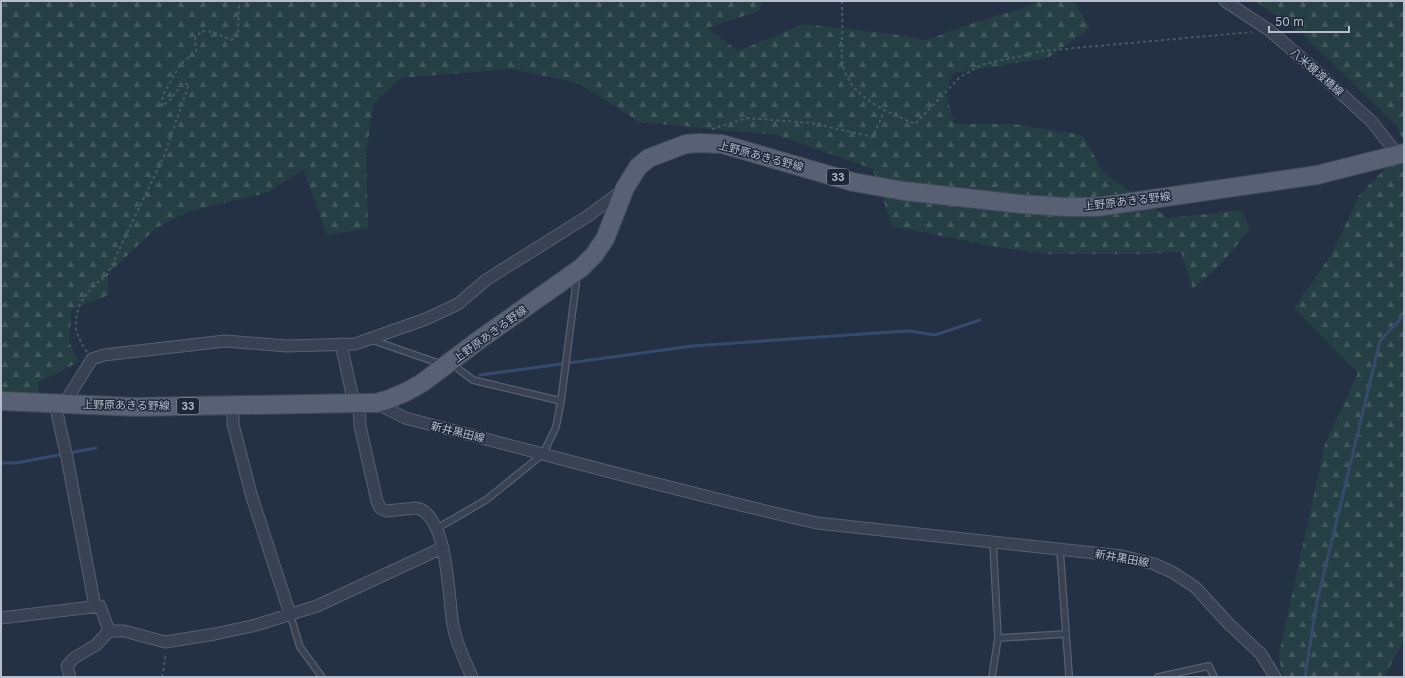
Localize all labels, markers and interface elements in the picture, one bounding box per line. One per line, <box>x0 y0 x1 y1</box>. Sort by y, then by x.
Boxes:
scale bar <box>1269 8 1349 34</box>
text: 50 m <box>1275 14 1304 29</box>
street label: 八米鏡渡橋線 <box>1288 45 1346 99</box>
street label: 上野原あきる野線 <box>717 138 805 174</box>
road number: 33 <box>827 169 849 185</box>
street label: 上野原あきる野線 <box>1083 189 1171 213</box>
street label: 上野原あきる野線 <box>450 303 530 365</box>
street label: 上野原あきる野線 <box>82 397 170 413</box>
road number: 33 <box>177 398 199 414</box>
street label: 新井黒田線 <box>430 419 486 445</box>
street label: 新井黒田線 <box>1094 546 1150 570</box>

